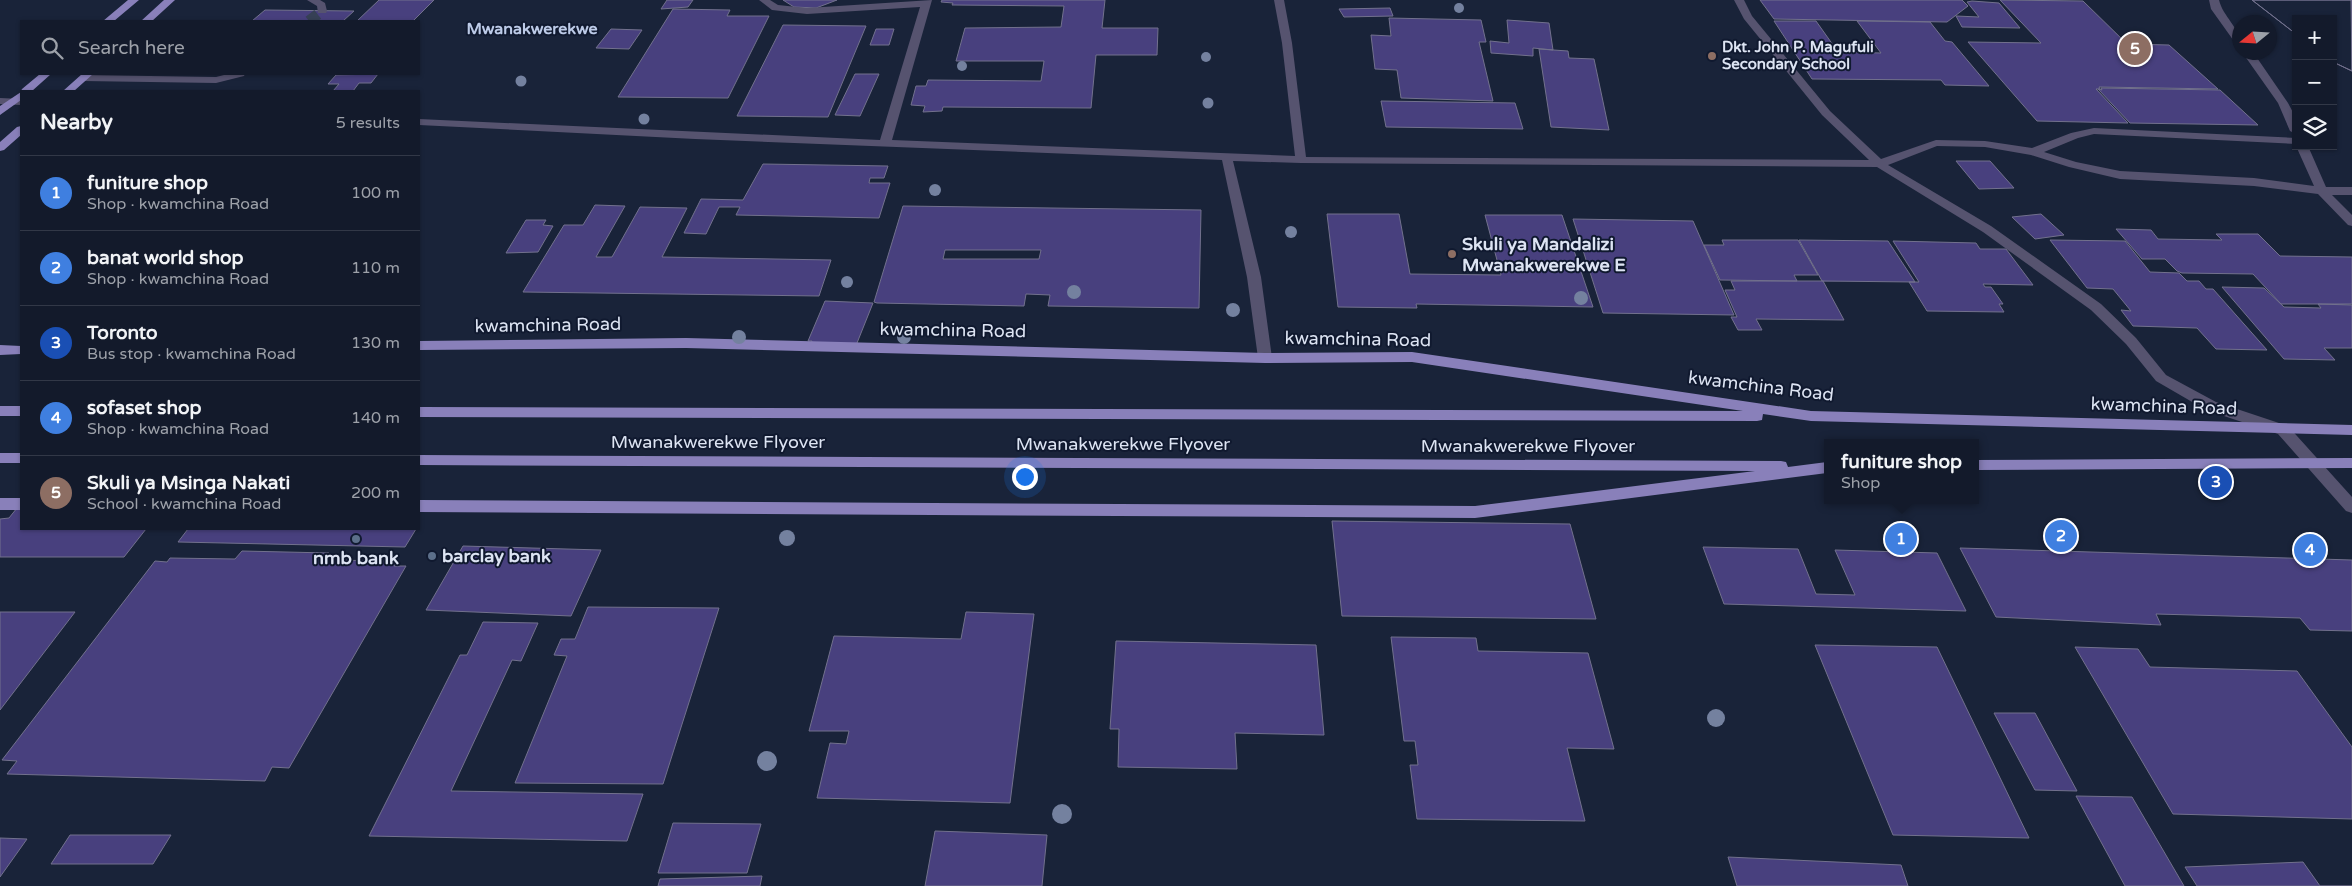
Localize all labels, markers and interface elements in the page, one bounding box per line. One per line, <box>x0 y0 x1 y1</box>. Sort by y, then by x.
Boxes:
north arrow <box>2232 15 2277 60</box>
map controls <box>2292 15 2337 150</box>
button: + <box>2292 15 2337 60</box>
district label: Mwanakwerekwe <box>466 19 598 39</box>
search box <box>20 20 420 75</box>
pin: 5 <box>2119 30 2151 68</box>
icon: search <box>38 34 66 62</box>
text: Search here <box>78 37 185 59</box>
place label: Dkt. John P. Magufuli Secondary School <box>1722 38 1874 74</box>
marker: Dkt. John P. Magufuli Secondary School <box>1706 50 1718 62</box>
button: − <box>2292 60 2337 105</box>
button: layers <box>2292 105 2337 150</box>
text: Nearby <box>40 110 113 135</box>
text: 5 results <box>336 113 400 133</box>
text: funiture shop <box>87 172 208 194</box>
text: 1 <box>51 183 61 203</box>
text: 100 m <box>351 183 400 203</box>
text: Shop · kwamchina Road <box>87 194 269 214</box>
place label: Skuli ya Mandalizi Mwanakwerekwe E <box>1462 233 1626 276</box>
text: banat world shop <box>87 247 244 269</box>
marker: Skuli ya Mandalizi Mwanakwerekwe E <box>1446 248 1458 260</box>
text: 2 <box>51 258 61 278</box>
text: 110 m <box>351 258 400 278</box>
text: Shop · kwamchina Road <box>87 269 269 289</box>
street label: kwamchina Road <box>474 313 622 337</box>
street label: kwamchina Road <box>879 318 1027 342</box>
text: Toronto <box>87 322 157 344</box>
street label: kwamchina Road <box>1284 327 1432 351</box>
text: 3 <box>51 333 61 353</box>
text: 130 m <box>351 333 400 353</box>
text: Bus stop · kwamchina Road <box>87 344 296 364</box>
street label: kwamchina Road <box>1687 366 1835 406</box>
street label: kwamchina Road <box>2090 392 2238 420</box>
text: sofaset shop <box>87 397 202 419</box>
text: 4 <box>51 408 61 428</box>
text: 140 m <box>351 408 400 428</box>
text: Shop · kwamchina Road <box>87 419 269 439</box>
street label: Mwanakwerekwe Flyover <box>611 431 825 453</box>
street label: Mwanakwerekwe Flyover <box>1016 433 1230 455</box>
street label: Mwanakwerekwe Flyover <box>1421 435 1635 457</box>
popup <box>1824 439 1979 504</box>
text: funiture shop <box>1841 451 1962 473</box>
pin: 3 <box>2200 463 2232 501</box>
your location <box>1012 464 1038 490</box>
text: Skuli ya Msinga Nakati <box>87 472 290 494</box>
text: Shop <box>1841 473 1880 493</box>
text: 5 <box>51 483 61 503</box>
text: 200 m <box>351 483 400 503</box>
text: School · kwamchina Road <box>87 494 281 514</box>
pin: 2 <box>2045 517 2077 555</box>
pin: 1 <box>1885 520 1917 558</box>
pin: 4 <box>2294 531 2326 569</box>
marker: nmb bank <box>350 533 362 545</box>
place label: barclay bank <box>442 545 551 567</box>
place label: nmb bank <box>313 547 399 569</box>
marker: barclay bank <box>426 550 438 562</box>

